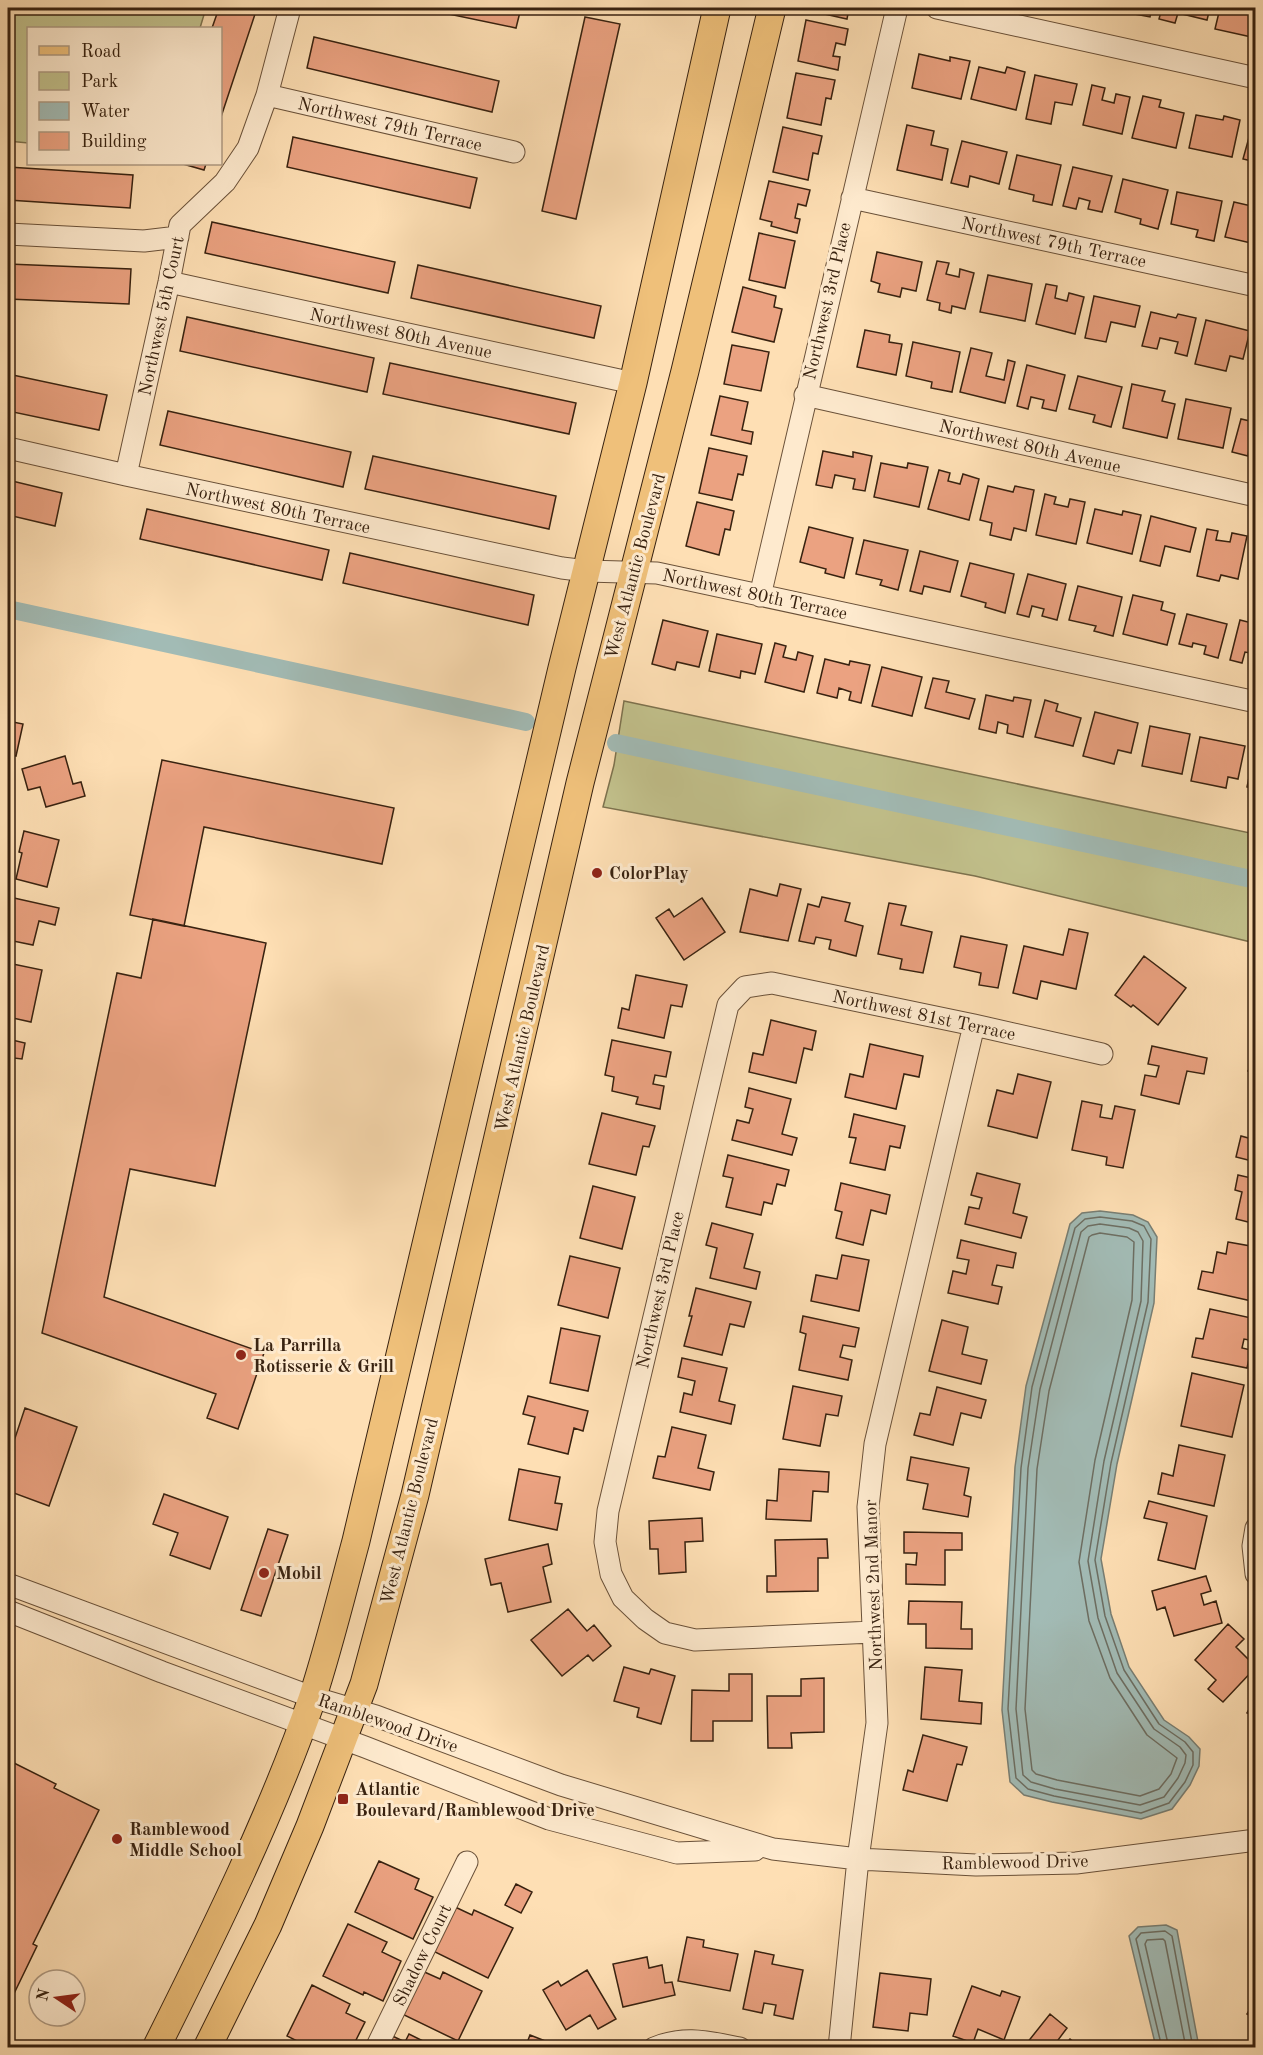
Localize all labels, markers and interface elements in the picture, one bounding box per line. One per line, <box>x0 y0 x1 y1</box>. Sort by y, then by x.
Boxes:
legend <box>27 27 222 165</box>
text: Road <box>81 43 121 61</box>
text: Park <box>81 73 118 91</box>
street label: Northwest 79th Terrace <box>296 95 484 155</box>
text: Water <box>81 103 130 121</box>
text: Building <box>81 133 147 151</box>
street label: Northwest 79th Terrace <box>960 215 1148 271</box>
street label: Northwest 3rd Place <box>801 221 855 382</box>
street label: Northwest 5th Court <box>136 235 188 398</box>
street label: Northwest 80th Avenue <box>308 306 494 362</box>
street label: Northwest 80th Avenue <box>937 417 1122 477</box>
street label: West Atlantic Boulevard <box>603 472 669 661</box>
street label: Northwest 80th Terrace <box>184 481 372 537</box>
street label: Northwest 80th Terrace <box>661 567 849 623</box>
place label: ColorPlay <box>609 865 689 883</box>
marker: ColorPlay <box>590 866 604 880</box>
street label: West Atlantic Boulevard <box>493 943 553 1133</box>
street label: Northwest 81st Terrace <box>831 988 1017 1044</box>
street label: Northwest 3rd Place <box>634 1210 688 1371</box>
place label: La Parrilla Rotisserie & Grill <box>253 1337 395 1376</box>
marker: La Parrilla Rotisserie & Grill <box>234 1348 248 1362</box>
street label: West Atlantic Boulevard <box>378 1416 442 1606</box>
street label: Northwest 2nd Manor <box>862 1498 886 1671</box>
place label: Mobil <box>276 1565 322 1583</box>
marker: Mobil <box>257 1566 271 1580</box>
street label: Ramblewood Drive <box>315 1691 460 1756</box>
place label: Atlantic Boulevard/Ramblewood Drive <box>355 1781 595 1820</box>
marker: Atlantic Boulevard/Ramblewood Drive <box>336 1792 350 1806</box>
place label: Ramblewood Middle School <box>129 1821 243 1860</box>
marker: Ramblewood Middle School <box>110 1832 124 1846</box>
street label: Ramblewood Drive <box>941 1853 1089 1873</box>
street label: Shadow Court <box>390 1902 455 2009</box>
north arrow <box>27 1968 87 2028</box>
text: N <box>35 1987 54 2003</box>

